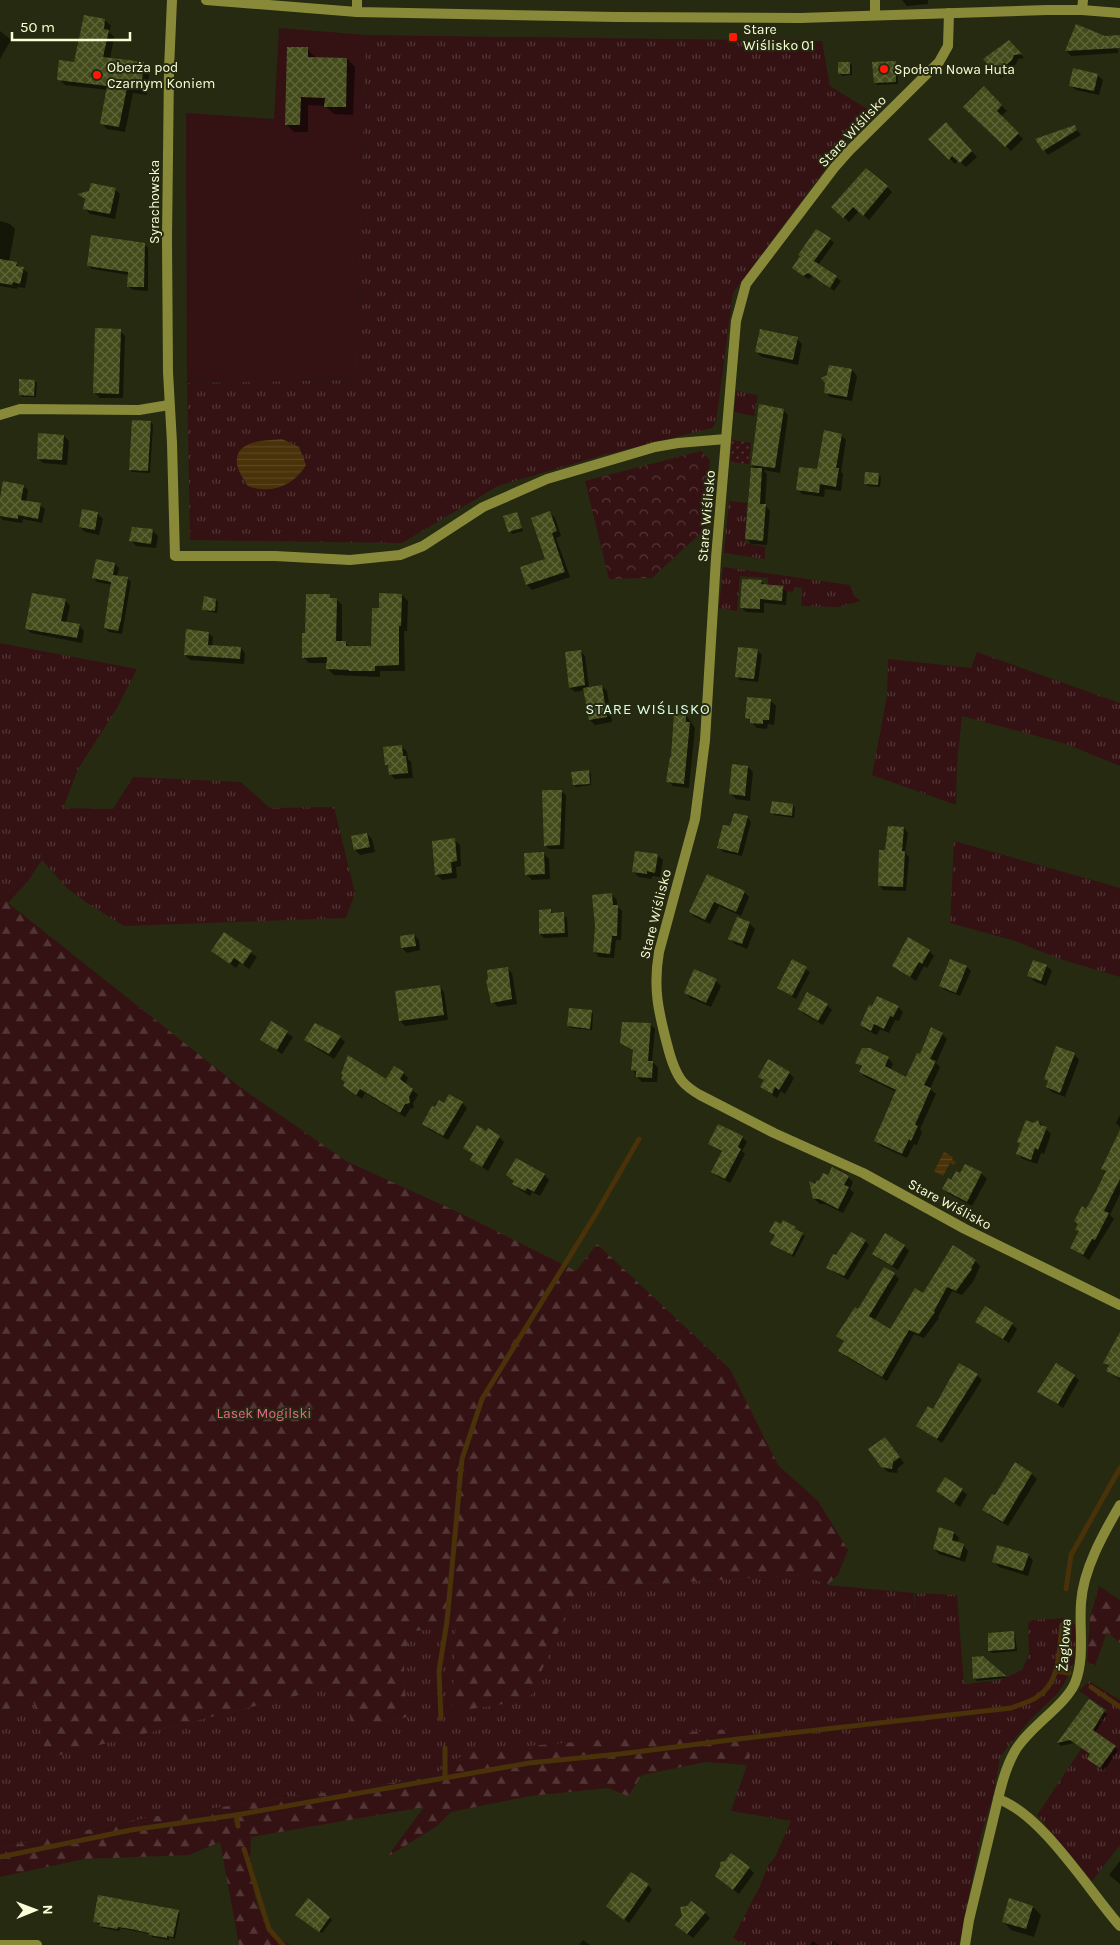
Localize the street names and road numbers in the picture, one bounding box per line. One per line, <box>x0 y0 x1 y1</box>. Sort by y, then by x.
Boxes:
street label: Stare Wiślisko <box>815 92 890 171</box>
street label: Syrachowska <box>146 160 163 244</box>
street label: Stare Wiślisko <box>694 469 719 563</box>
street label: Stare Wiślisko <box>636 867 675 961</box>
street label: Stare Wiślisko <box>905 1175 994 1234</box>
street label: Żaglowa <box>1054 1618 1075 1672</box>

